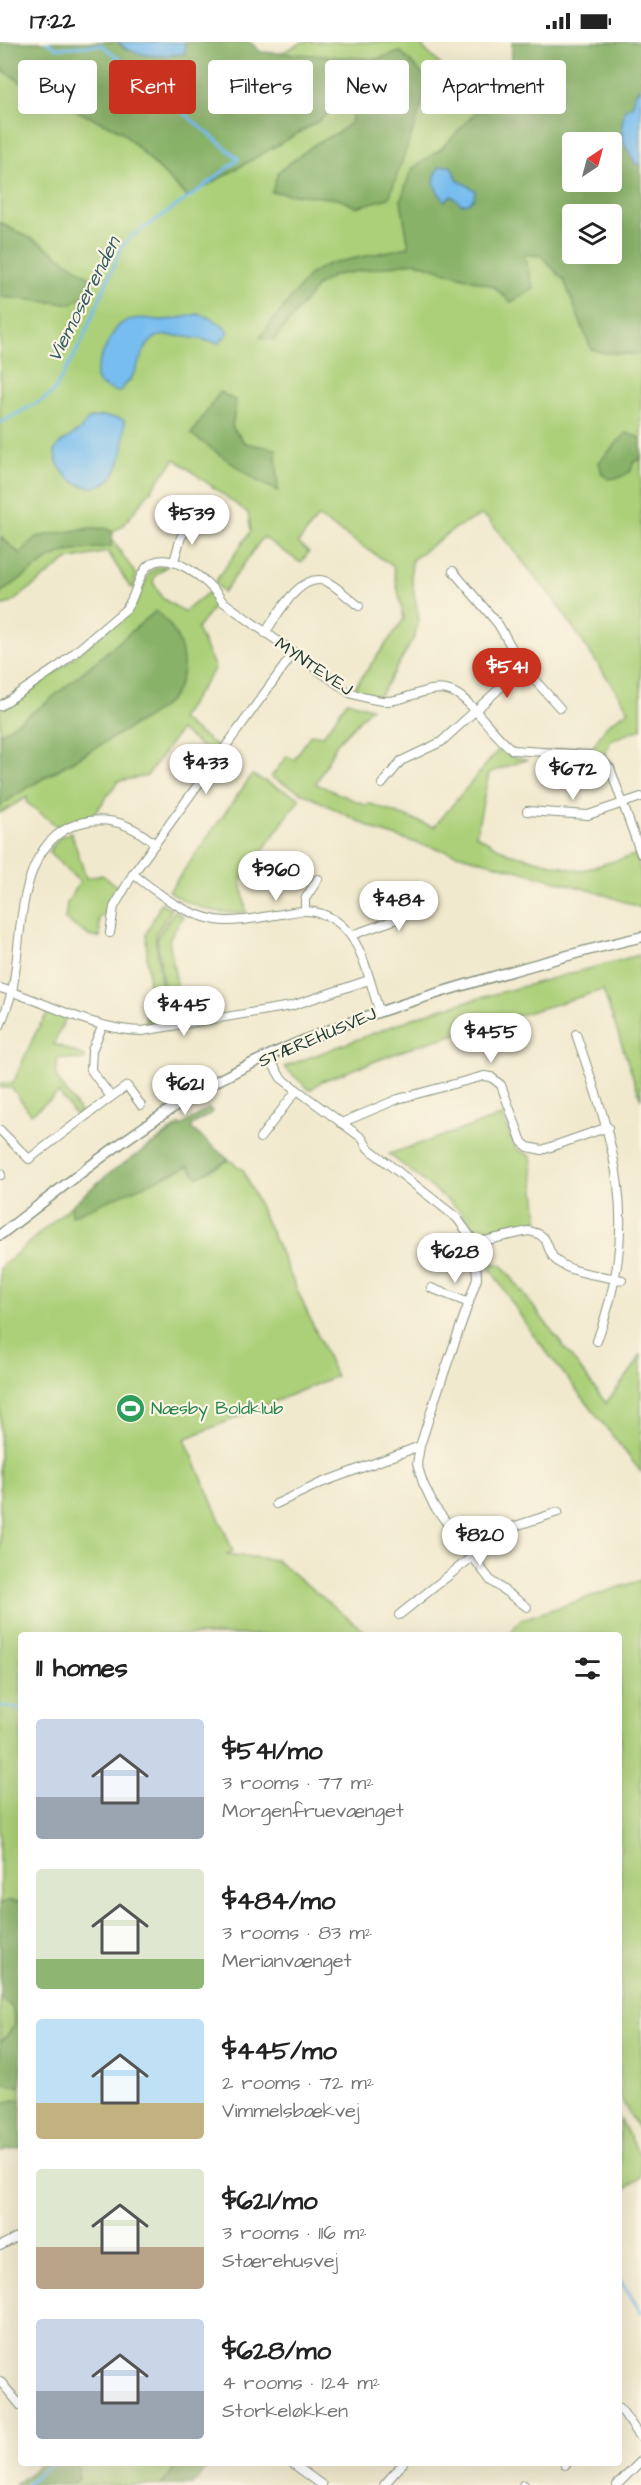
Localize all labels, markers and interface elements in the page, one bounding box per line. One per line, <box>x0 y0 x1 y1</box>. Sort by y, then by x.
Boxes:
text: 17:22 <box>30 6 75 37</box>
chip: Buy <box>18 60 97 114</box>
chip: Rent <box>109 60 196 114</box>
chip: Filters <box>208 60 313 114</box>
chip: New <box>325 60 409 114</box>
chip: Apartment <box>421 60 566 114</box>
north arrow <box>562 132 622 192</box>
map controls <box>562 132 622 264</box>
button: layers <box>562 204 622 264</box>
water label: Viemoserenden <box>40 230 128 367</box>
pin: $539 <box>156 495 228 546</box>
text: $539 <box>169 500 215 528</box>
street label: MYNTEVEJ <box>270 631 358 702</box>
pin: $541 <box>471 648 543 699</box>
text: $541 <box>486 653 528 681</box>
pin: $433 <box>170 744 242 795</box>
text: $433 <box>183 749 229 777</box>
pin: $672 <box>537 750 609 801</box>
text: $672 <box>549 755 597 783</box>
pin: $960 <box>240 851 312 902</box>
text: $960 <box>252 856 300 884</box>
pin: $484 <box>363 881 435 932</box>
text: $484 <box>373 886 425 914</box>
pin: $445 <box>148 986 220 1037</box>
text: $445 <box>158 991 210 1019</box>
street label: STÆREHUSVEJ <box>254 1001 381 1074</box>
pin: $455 <box>455 1013 527 1064</box>
text: $455 <box>464 1018 518 1046</box>
pin: $621 <box>149 1065 221 1116</box>
text: $621 <box>166 1070 204 1098</box>
pin: $628 <box>419 1233 491 1284</box>
text: $628 <box>431 1238 479 1266</box>
sports icon: Næsby Boldklub <box>114 1392 146 1424</box>
place label: Næsby Boldklub <box>151 1396 283 1422</box>
pin: $820 <box>444 1516 516 1567</box>
text: $820 <box>456 1521 504 1549</box>
text: 11 homes <box>36 1650 128 1686</box>
icon: filters <box>571 1652 604 1685</box>
text: $541/mo <box>222 1733 323 1769</box>
icon: home <box>84 1743 156 1815</box>
text: 3 rooms · 77 m² <box>222 1769 374 1797</box>
text: Morgenfruevænget <box>222 1797 404 1825</box>
text: $484/mo <box>222 1883 335 1919</box>
icon: home <box>84 1893 156 1965</box>
text: 3 rooms · 83 m² <box>222 1919 372 1947</box>
text: Merianvænget <box>222 1947 352 1975</box>
text: $445/mo <box>222 2033 337 2069</box>
icon: home <box>84 2043 156 2115</box>
text: 2 rooms · 72 m² <box>222 2069 374 2097</box>
text: Vimmelsbækvej <box>222 2097 359 2125</box>
text: $621/mo <box>222 2183 318 2219</box>
icon: home <box>84 2193 156 2265</box>
text: 3 rooms · 116 m² <box>222 2219 367 2247</box>
text: Stærehusvej <box>222 2247 338 2275</box>
text: $628/mo <box>222 2333 331 2369</box>
icon: home <box>84 2343 156 2415</box>
text: 4 rooms · 124 m² <box>222 2369 380 2397</box>
text: Storkeløkken <box>222 2397 348 2425</box>

